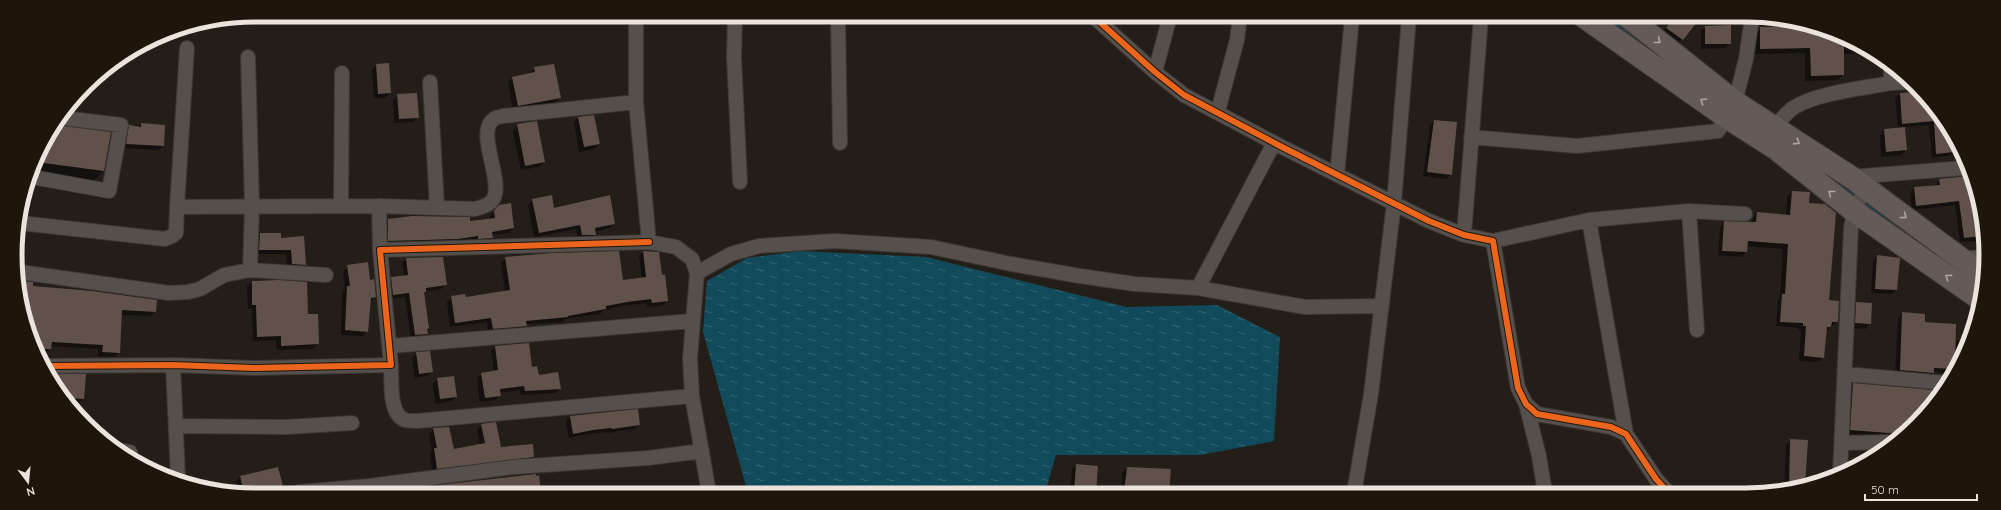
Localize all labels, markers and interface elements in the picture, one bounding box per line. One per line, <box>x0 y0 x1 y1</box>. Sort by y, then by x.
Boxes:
one-way arrow <box>1654 36 1661 43</box>
one-way arrow <box>1700 98 1707 106</box>
one-way arrow <box>1793 138 1800 145</box>
one-way arrow <box>1829 191 1836 198</box>
one-way arrow <box>1899 212 1906 219</box>
one-way arrow <box>1946 274 1953 281</box>
north arrow <box>8 462 48 502</box>
scale bar <box>1865 476 1977 502</box>
text: 50 m <box>1871 482 1899 497</box>
text: N <box>25 484 37 499</box>

